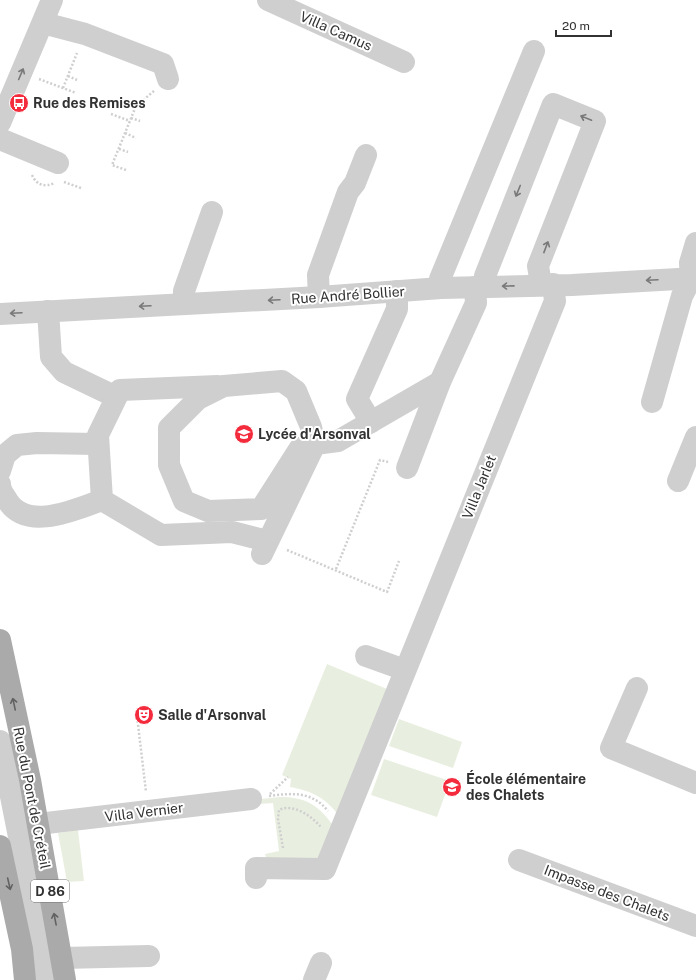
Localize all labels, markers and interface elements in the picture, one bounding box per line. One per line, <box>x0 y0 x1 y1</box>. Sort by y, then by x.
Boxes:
street label: Villa Camus <box>298 8 374 54</box>
scale bar <box>556 12 611 38</box>
text: 20 m <box>562 19 590 33</box>
one-way arrow <box>17 68 25 80</box>
bus stop icon: Rue des Remises <box>8 92 30 114</box>
place label: Rue des Remises <box>33 95 146 111</box>
one-way arrow <box>580 113 592 121</box>
one-way arrow <box>514 185 521 197</box>
one-way arrow <box>542 241 550 253</box>
one-way arrow <box>646 277 659 284</box>
one-way arrow <box>502 282 515 290</box>
street label: Rue André Bollier <box>290 283 406 307</box>
one-way arrow <box>268 296 281 303</box>
one-way arrow <box>139 303 152 310</box>
one-way arrow <box>10 309 23 317</box>
school or university icon: Lycée d'Arsonval <box>233 423 255 445</box>
place label: Lycée d'Arsonval <box>258 426 371 442</box>
street label: Villa Jarlet <box>459 453 499 521</box>
one-way arrow <box>9 698 17 711</box>
theatre icon: Salle d'Arsonval <box>133 704 155 726</box>
place label: Salle d'Arsonval <box>158 707 267 723</box>
street label: Rue du Pont de Créteil <box>10 725 54 871</box>
place label: École élémentaire des Chalets <box>466 770 586 803</box>
school or university icon: École élémentaire des Chalets <box>441 776 463 798</box>
street label: Villa Vernier <box>104 799 184 825</box>
street label: Impasse des Chalets <box>542 862 672 924</box>
one-way arrow <box>6 877 13 890</box>
road number: D 86 <box>31 880 69 902</box>
one-way arrow <box>51 913 59 926</box>

